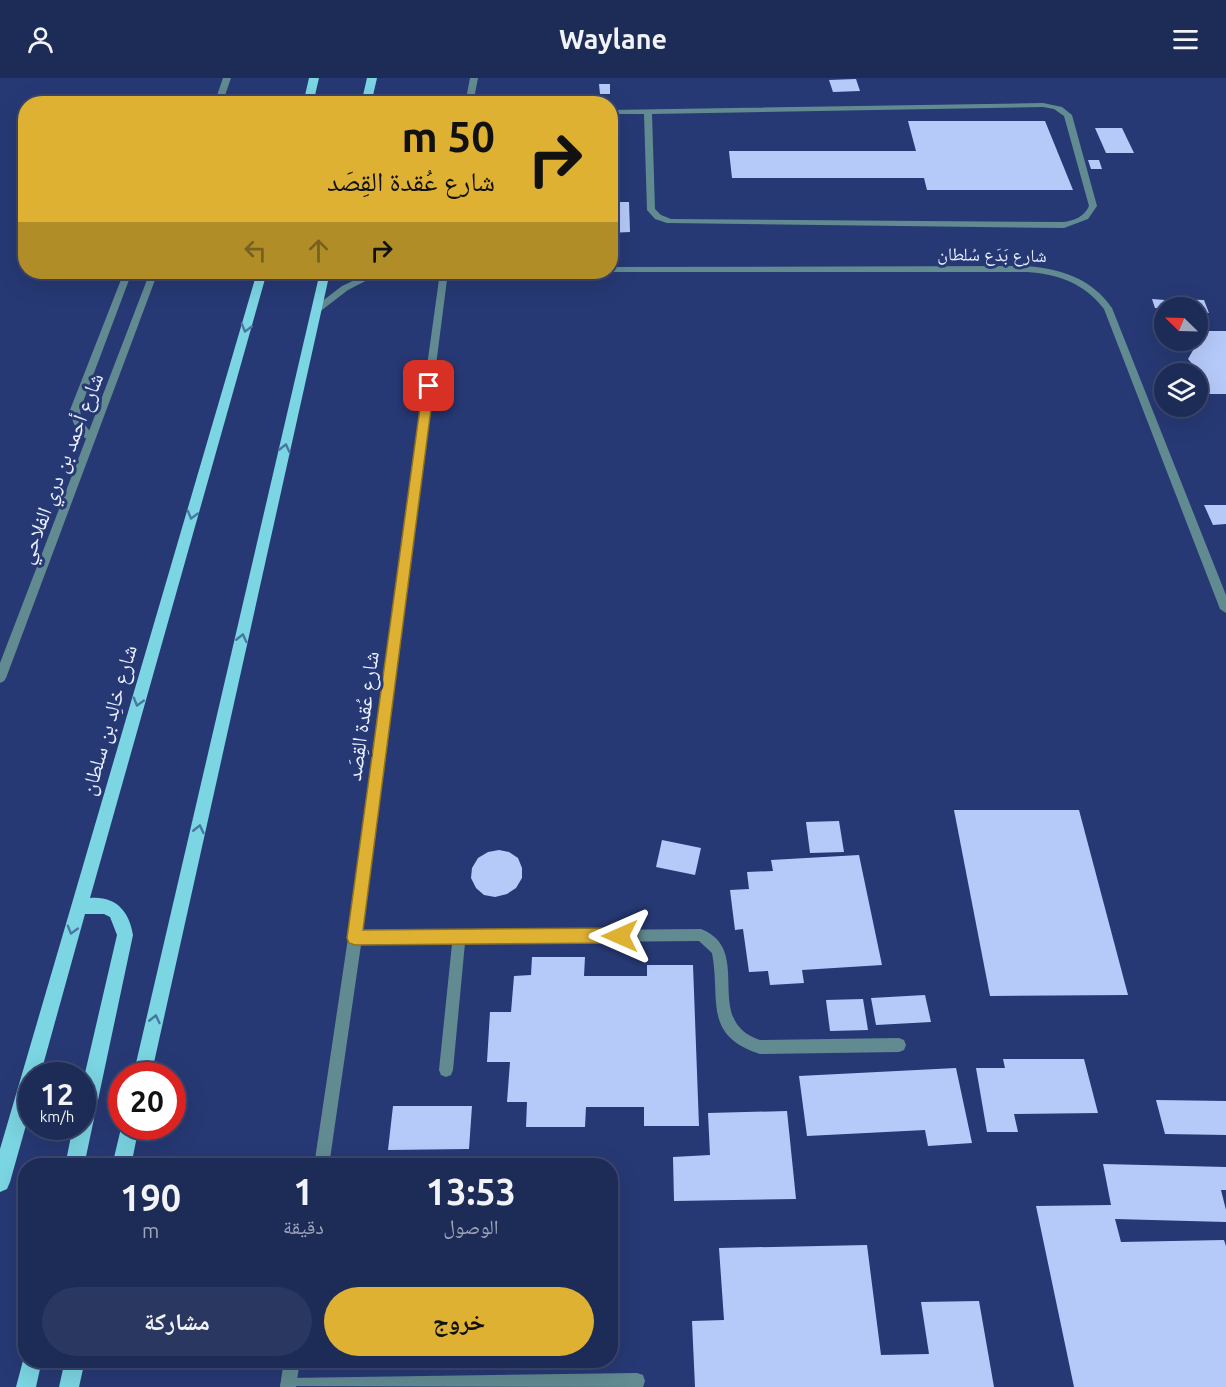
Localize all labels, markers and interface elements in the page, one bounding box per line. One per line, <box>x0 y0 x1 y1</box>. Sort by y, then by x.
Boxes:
icon: person <box>24 23 57 56</box>
icon: menu <box>1169 23 1202 56</box>
text: Waylane <box>559 24 667 54</box>
text: 50 m <box>401 113 495 160</box>
icon: right <box>516 120 594 198</box>
text: شارع عُقدة القِصَد <box>327 166 495 196</box>
icon: left <box>239 234 272 267</box>
icon: ahead <box>302 234 335 267</box>
icon: right <box>365 234 398 267</box>
street label: شارع بَدَع سُلطان <box>937 243 1047 267</box>
north arrow <box>1154 297 1208 351</box>
map controls <box>1154 297 1208 417</box>
one-way arrow <box>241 322 253 333</box>
pin <box>403 360 454 411</box>
button: layers <box>1154 363 1208 417</box>
street label: شارع أحمد بن دري الفلاحي <box>13 369 112 569</box>
icon: arrive <box>412 369 445 402</box>
one-way arrow <box>277 443 290 453</box>
one-way arrow <box>187 509 199 520</box>
one-way arrow <box>235 634 248 644</box>
street label: شارع خالِد بن سلطان <box>75 642 143 798</box>
street label: شارع عُقدة القِصَد <box>341 650 385 783</box>
one-way arrow <box>133 696 145 707</box>
one-way arrow <box>192 824 205 834</box>
position arrow <box>588 904 652 968</box>
one-way arrow <box>67 924 79 935</box>
one-way arrow <box>148 1014 161 1024</box>
speed limit sign: 20 <box>108 1062 186 1140</box>
text: 12 <box>40 1077 74 1111</box>
text: km/h <box>40 1108 74 1125</box>
text: 1 <box>293 1171 314 1212</box>
text: 13:53 <box>426 1171 516 1212</box>
text: 190 <box>120 1177 181 1218</box>
text: دقيقة <box>283 1215 324 1238</box>
text: الوصول <box>443 1215 499 1238</box>
text: m <box>142 1219 159 1242</box>
button: مشاركة <box>42 1287 312 1356</box>
button: خروج <box>324 1287 594 1356</box>

